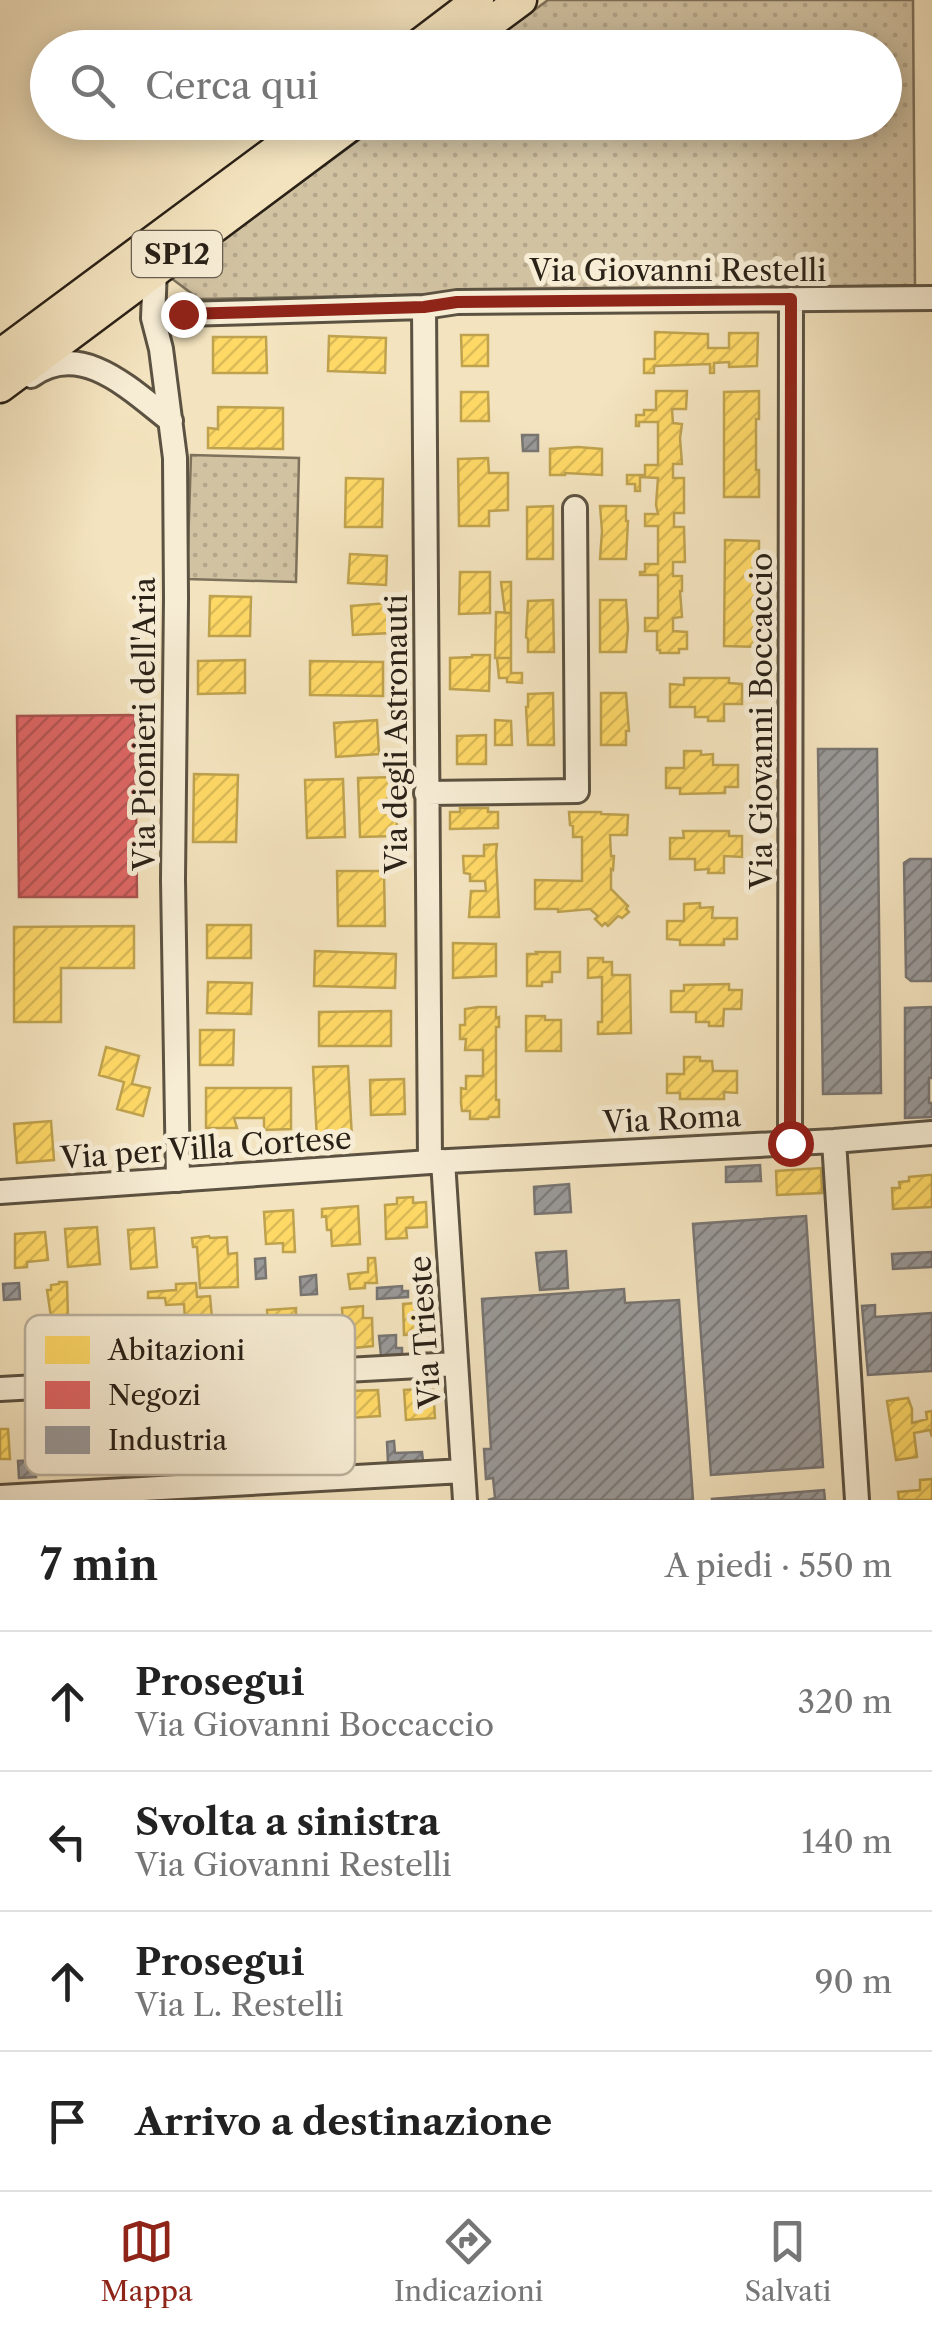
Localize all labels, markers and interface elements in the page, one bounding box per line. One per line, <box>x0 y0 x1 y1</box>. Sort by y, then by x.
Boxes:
search box <box>30 30 902 140</box>
icon: search <box>65 58 120 113</box>
text: Cerca qui <box>145 62 319 109</box>
road number: SP12 <box>132 231 222 277</box>
street label: Via Giovanni Restelli <box>529 252 826 289</box>
route end <box>161 292 207 338</box>
street label: Via Giovanni Boccaccio <box>743 553 780 890</box>
street label: Via Pionieri dell'Aria <box>126 577 163 872</box>
street label: Via degli Astronauti <box>378 594 415 875</box>
street label: Via Roma <box>601 1097 742 1141</box>
street label: Via per Villa Cortese <box>58 1119 353 1177</box>
route start <box>768 1121 814 1167</box>
street label: Via Trieste <box>401 1254 449 1411</box>
legend <box>25 1315 355 1475</box>
text: Abitazioni <box>107 1333 245 1367</box>
text: Negozi <box>108 1378 201 1412</box>
text: Industria <box>108 1423 228 1457</box>
text: 7 min <box>40 1539 158 1591</box>
text: A piedi · 550 m <box>665 1546 892 1585</box>
text: Prosegui <box>135 1658 304 1705</box>
icon: ahead <box>40 1674 95 1729</box>
text: 320 m <box>797 1682 892 1721</box>
text: Via Giovanni Boccaccio <box>135 1705 494 1744</box>
text: Svolta a sinistra <box>135 1798 440 1845</box>
icon: left <box>40 1814 95 1869</box>
text: 140 m <box>801 1822 892 1861</box>
text: Via Giovanni Restelli <box>135 1845 452 1884</box>
text: Prosegui <box>135 1938 304 1985</box>
icon: ahead <box>40 1954 95 2009</box>
text: 90 m <box>815 1962 892 2001</box>
text: Via L. Restelli <box>135 1985 344 2024</box>
icon: arrive <box>40 2094 95 2149</box>
text: Arrivo a destinazione <box>135 2098 552 2145</box>
tab: Mappa <box>101 2214 193 2308</box>
tab: Indicazioni <box>394 2214 543 2308</box>
tab: Salvati <box>744 2214 831 2308</box>

